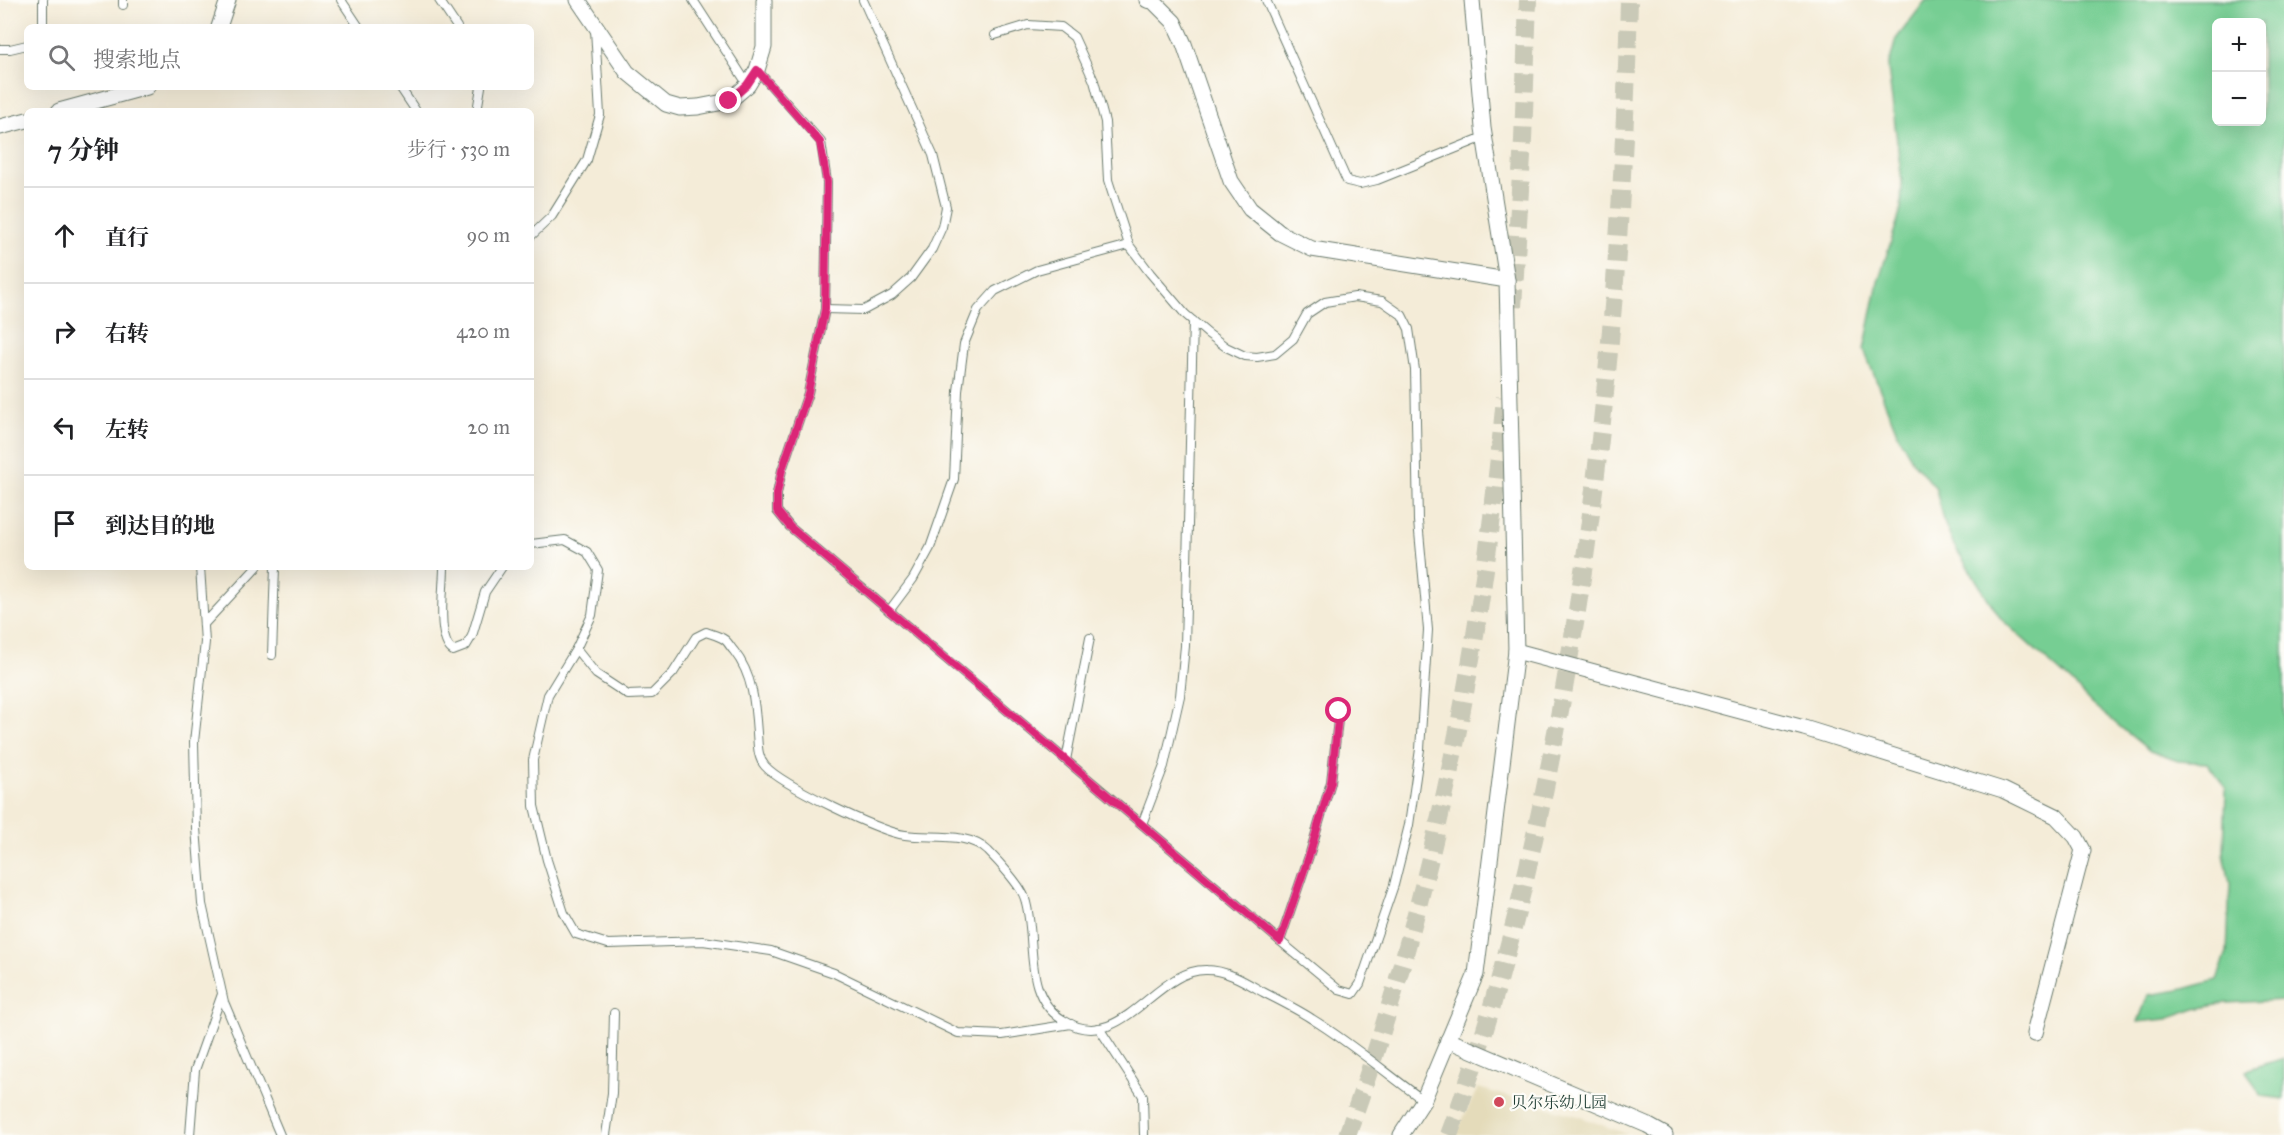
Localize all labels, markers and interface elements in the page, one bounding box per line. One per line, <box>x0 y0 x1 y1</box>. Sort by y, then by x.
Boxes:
map controls <box>2212 18 2266 126</box>
button: + <box>2212 18 2266 72</box>
search box <box>24 24 534 90</box>
icon: search <box>45 41 78 74</box>
text: 搜索地点 <box>93 46 181 73</box>
button: − <box>2212 72 2266 126</box>
route end <box>715 87 741 113</box>
text: 7 分钟 <box>48 134 119 166</box>
text: 步行 · 530 m <box>407 137 510 161</box>
icon: ahead <box>48 219 81 252</box>
text: 90 m <box>467 223 510 247</box>
text: 直行 <box>105 224 149 251</box>
icon: right <box>48 315 81 348</box>
text: 420 m <box>456 319 510 343</box>
text: 右转 <box>105 320 149 347</box>
icon: left <box>48 411 81 444</box>
text: 20 m <box>467 415 510 439</box>
text: 左转 <box>105 416 149 443</box>
icon: arrive <box>48 507 81 540</box>
text: 到达目的地 <box>105 512 215 539</box>
route start <box>1325 697 1351 723</box>
place label: 贝尔乐幼儿园 <box>1511 1093 1607 1112</box>
marker: 贝尔乐幼儿园 <box>1492 1095 1506 1109</box>

